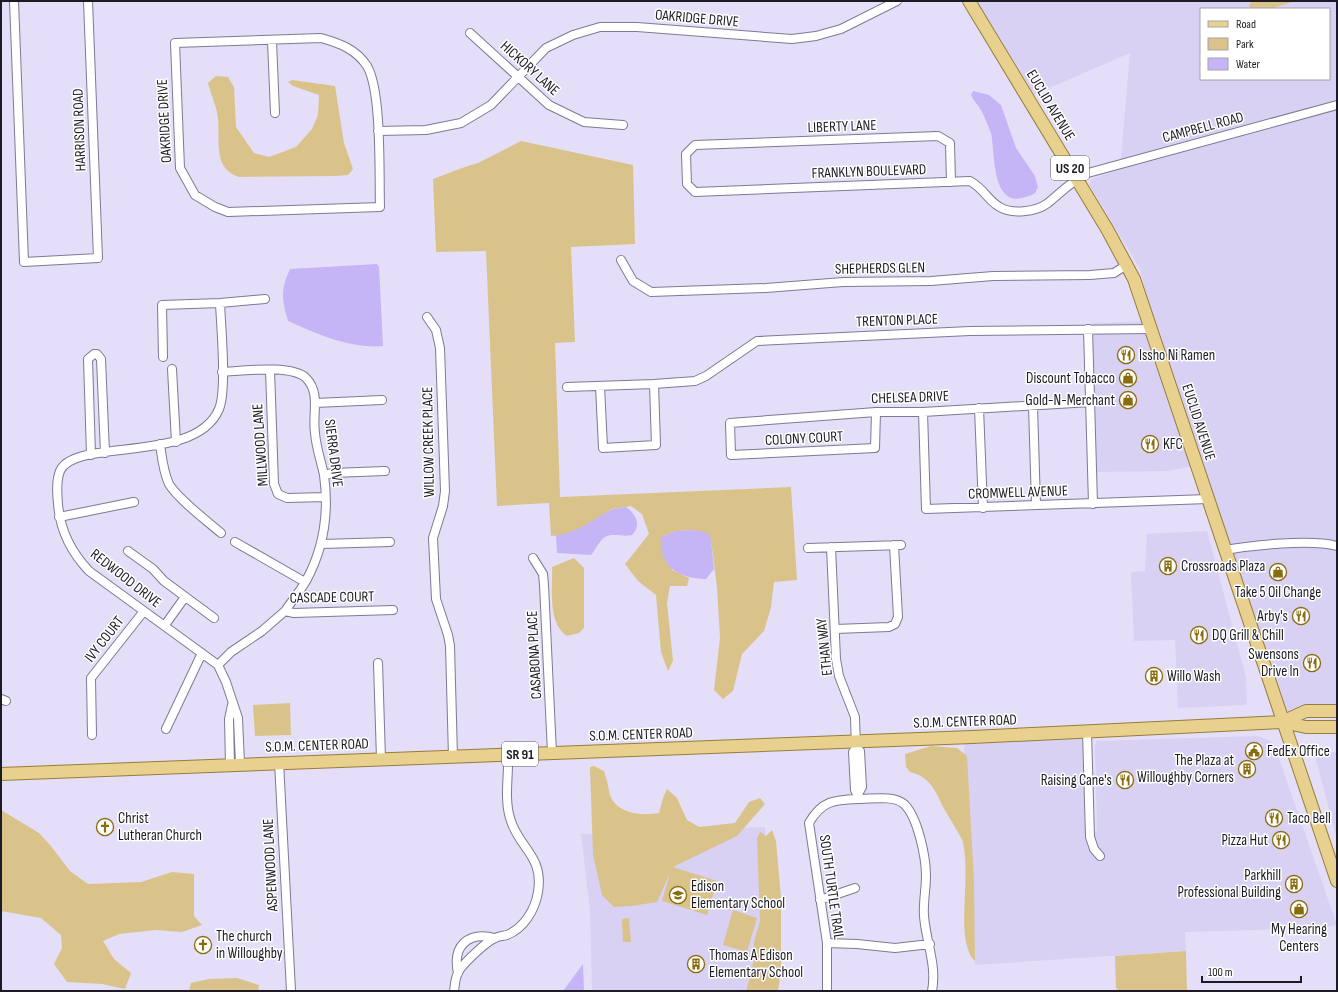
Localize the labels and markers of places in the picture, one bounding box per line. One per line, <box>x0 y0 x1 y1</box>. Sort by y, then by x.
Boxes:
restaurant icon: Issho Ni Ramen <box>1116 345 1136 365</box>
place label: Issho Ni Ramen <box>1139 346 1215 365</box>
shop icon: Discount Tobacco <box>1118 368 1138 388</box>
place label: Discount Tobacco <box>1026 369 1115 388</box>
shop icon: Gold-N-Merchant <box>1118 390 1138 410</box>
place label: Gold-N-Merchant <box>1025 391 1115 410</box>
restaurant icon: KFC <box>1140 434 1160 454</box>
place label: KFC <box>1163 435 1183 454</box>
building icon: Crossroads Plaza <box>1158 556 1178 576</box>
place label: Crossroads Plaza <box>1181 557 1265 576</box>
shop icon: Take 5 Oil Change <box>1268 562 1288 582</box>
place label: Take 5 Oil Change <box>1235 583 1321 602</box>
restaurant icon: Arby's <box>1291 606 1311 626</box>
place label: Arby's <box>1256 607 1288 626</box>
restaurant icon: DQ Grill & Chill <box>1189 625 1209 645</box>
place label: DQ Grill & Chill <box>1212 626 1284 645</box>
place label: Swensons Drive In <box>1248 645 1299 681</box>
restaurant icon: Swensons Drive In <box>1302 653 1322 673</box>
building icon: Willo Wash <box>1144 666 1164 686</box>
place label: Willo Wash <box>1167 667 1221 686</box>
public building icon: FedEx Office <box>1244 741 1264 761</box>
place label: FedEx Office <box>1267 742 1330 761</box>
place label: The Plaza at Willoughby Corners <box>1137 751 1234 787</box>
building icon: The Plaza at Willoughby Corners <box>1237 759 1257 779</box>
restaurant icon: Raising Cane's <box>1115 770 1135 790</box>
place label: Raising Cane's <box>1041 771 1112 790</box>
restaurant icon: Taco Bell <box>1264 808 1284 828</box>
place label: Christ Lutheran Church <box>118 809 202 845</box>
place label: Taco Bell <box>1287 809 1331 828</box>
church icon: Christ Lutheran Church <box>95 817 115 837</box>
restaurant icon: Pizza Hut <box>1271 830 1291 850</box>
place label: Pizza Hut <box>1221 831 1268 850</box>
place label: Parkhill Professional Building <box>1177 866 1281 902</box>
building icon: Parkhill Professional Building <box>1284 874 1304 894</box>
place label: Edison Elementary School <box>691 877 785 913</box>
school or university icon: Edison Elementary School <box>668 885 688 905</box>
shop icon: My Hearing Centers <box>1289 899 1309 919</box>
place label: My Hearing Centers <box>1271 920 1327 956</box>
place label: The church in Willoughby <box>216 927 283 963</box>
church icon: The church in Willoughby <box>193 935 213 955</box>
place label: Thomas A Edison Elementary School <box>709 946 803 982</box>
building icon: Thomas A Edison Elementary School <box>686 954 706 974</box>

